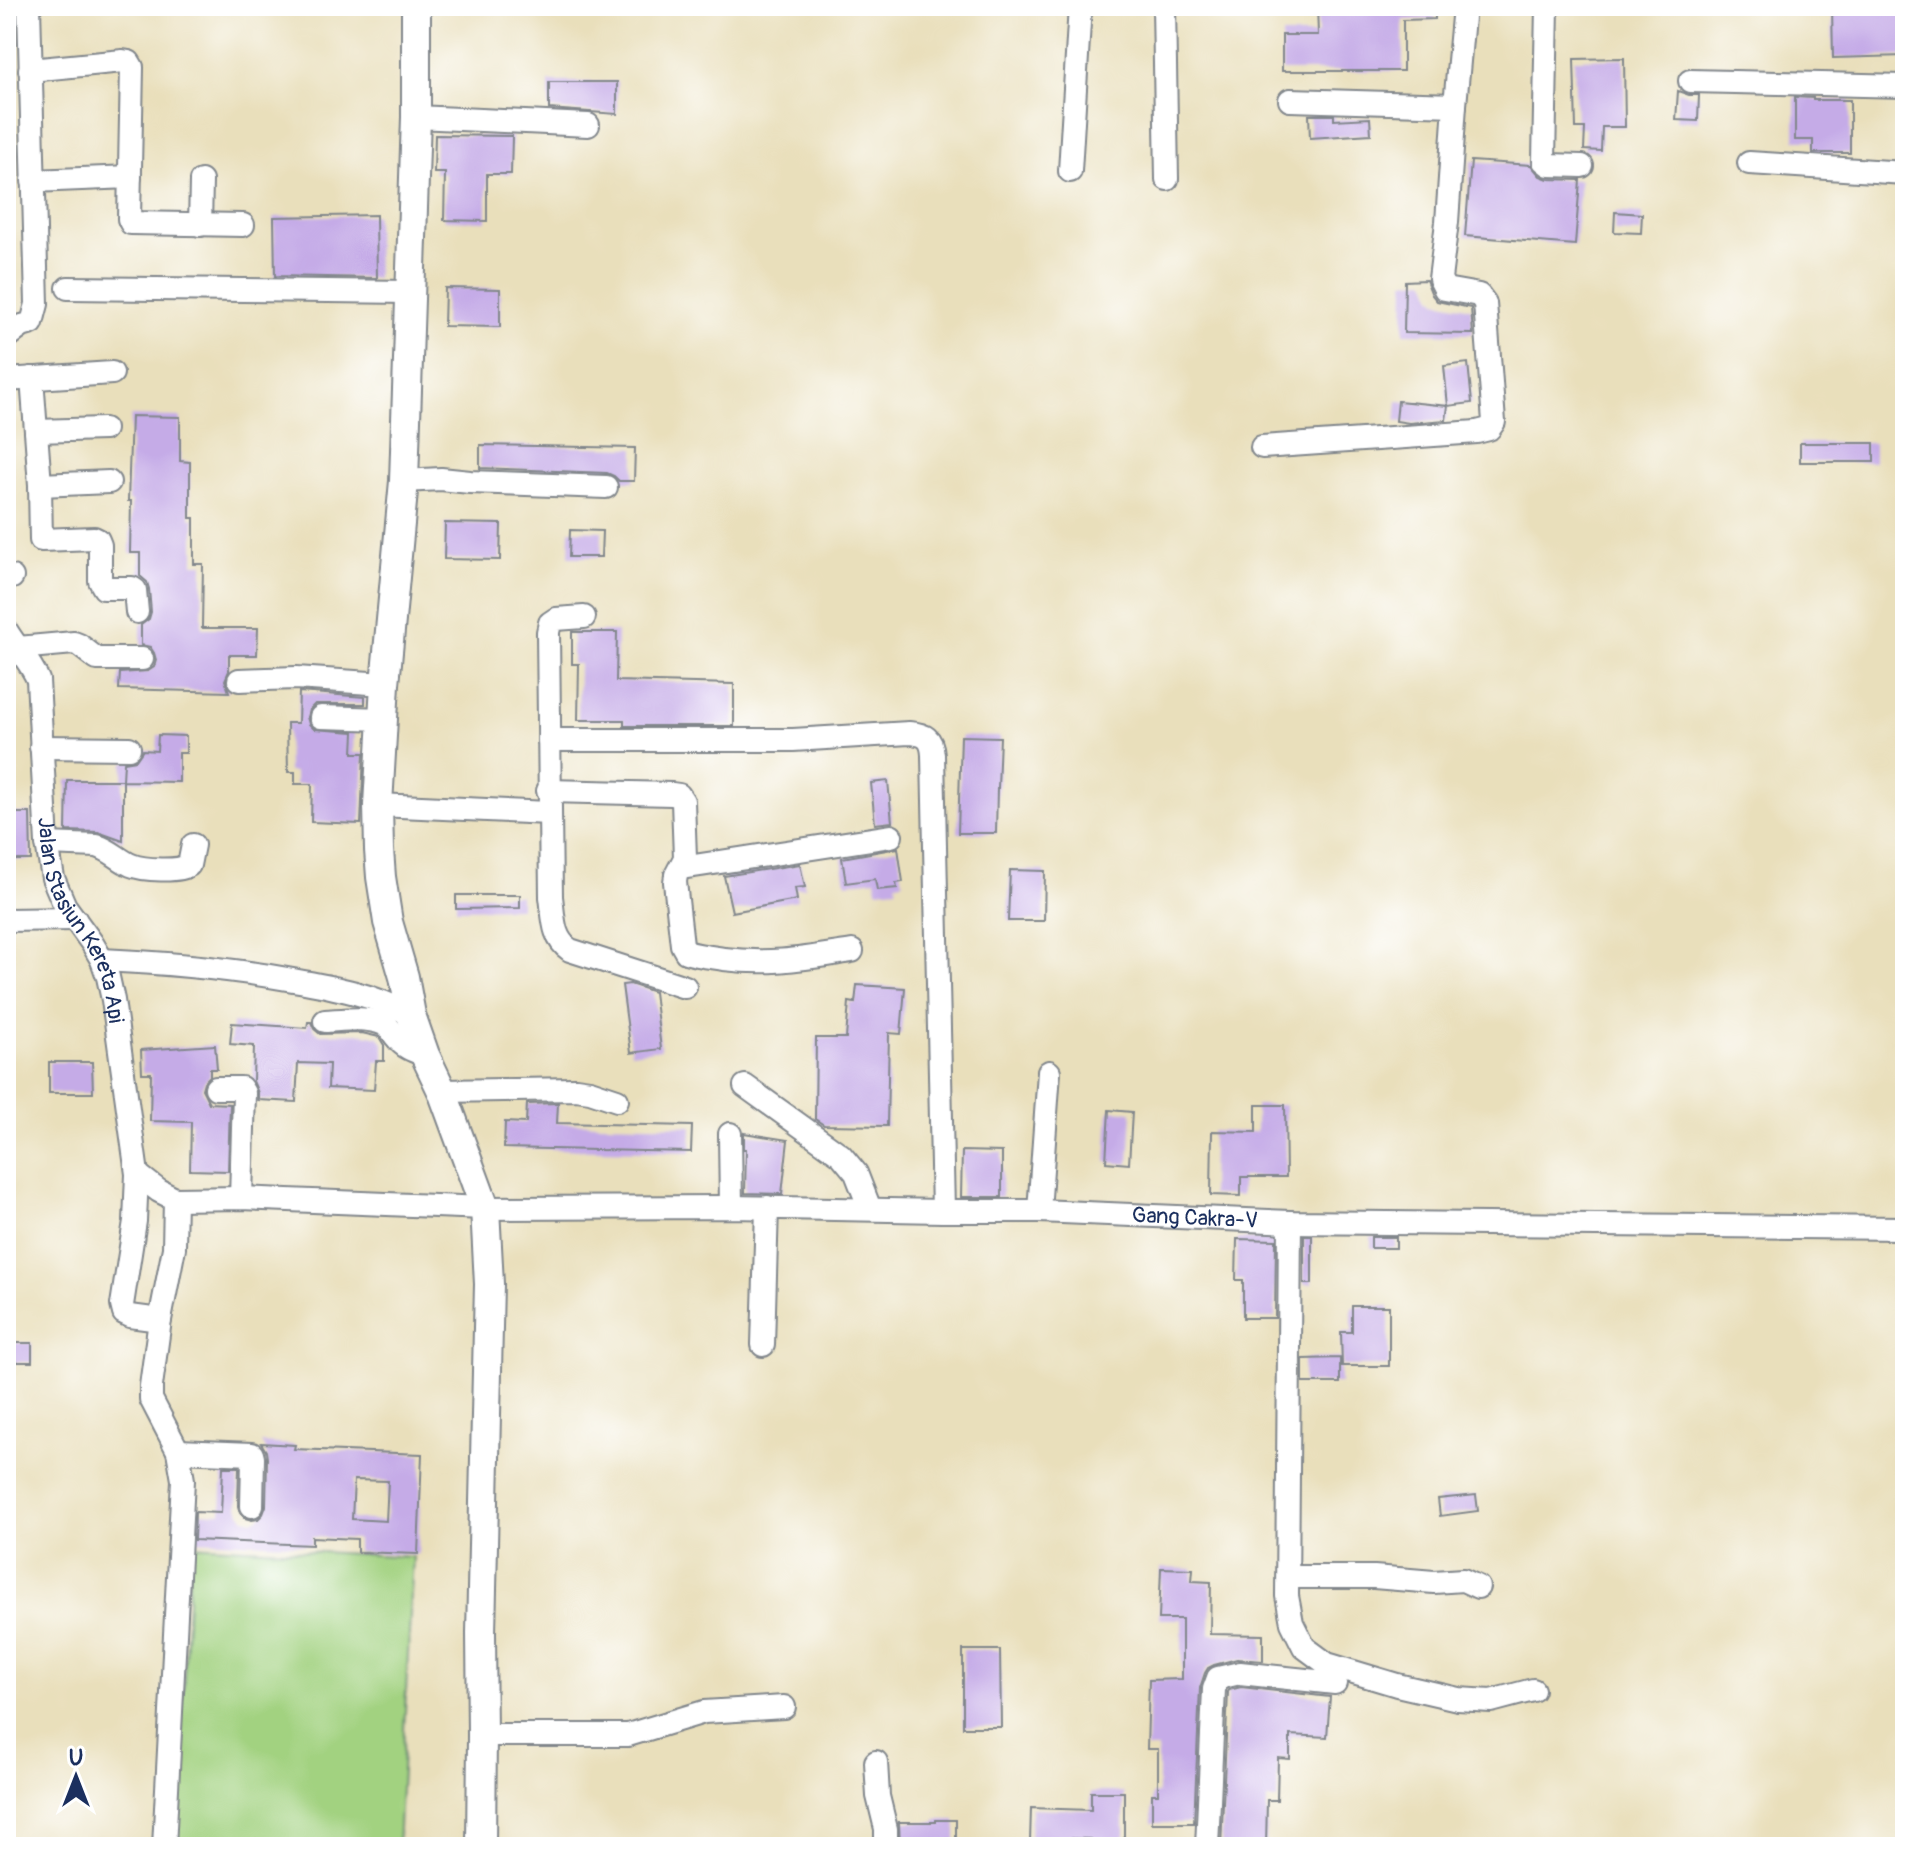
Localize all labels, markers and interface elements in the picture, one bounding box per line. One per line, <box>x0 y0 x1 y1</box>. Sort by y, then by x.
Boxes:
street label: Jalan Stasiun Kereta Api <box>32 817 130 1025</box>
street label: Gang Cakra-V <box>1131 1201 1259 1235</box>
north arrow <box>36 1737 116 1817</box>
text: U <box>69 1744 83 1772</box>

